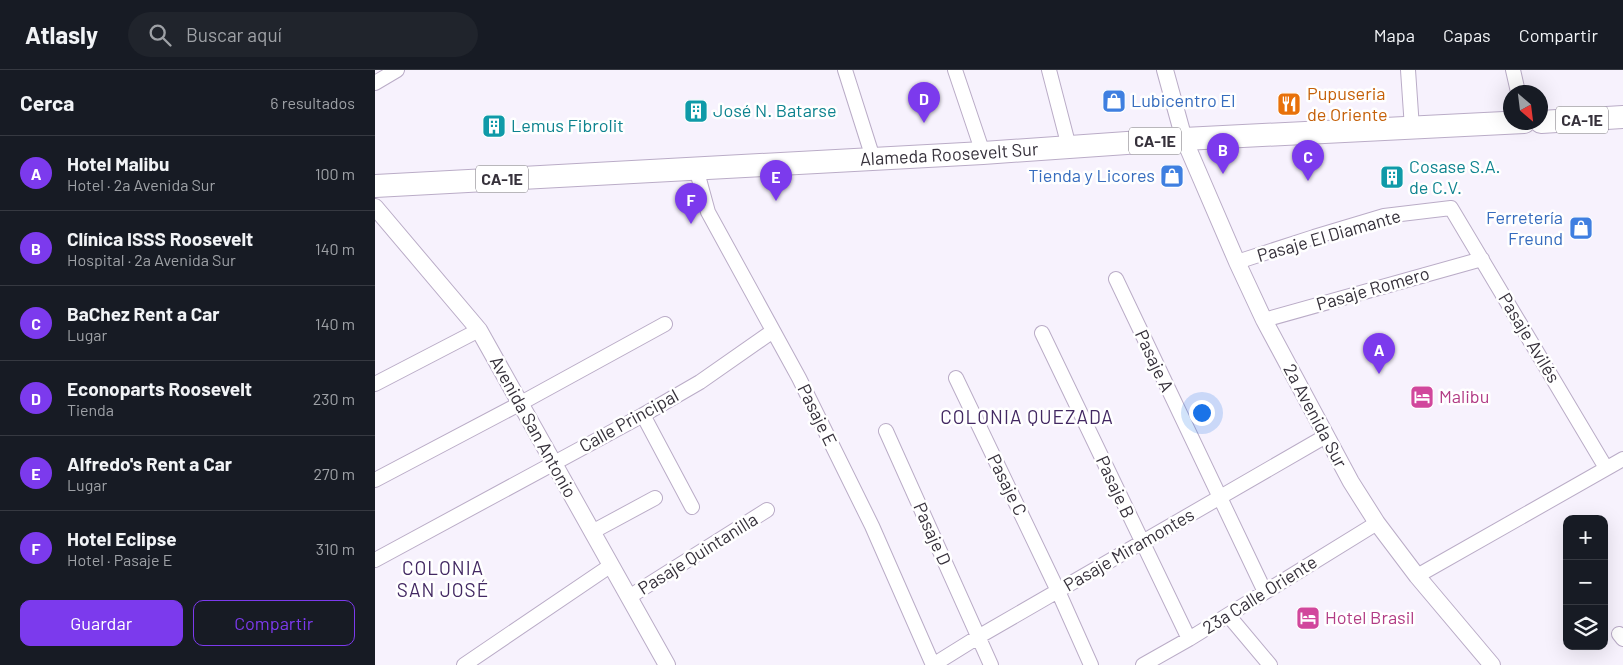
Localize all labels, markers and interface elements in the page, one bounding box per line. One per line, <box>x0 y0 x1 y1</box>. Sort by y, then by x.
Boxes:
search box <box>128 12 478 57</box>
text: Atlasly <box>25 20 98 49</box>
icon: search <box>146 21 174 49</box>
text: Buscar aquí <box>186 23 282 46</box>
text: Mapa <box>1374 24 1415 46</box>
text: Capas <box>1443 24 1491 46</box>
text: Compartir <box>1519 24 1598 46</box>
pin: D <box>908 82 940 123</box>
place label: Pupuseria de Oriente <box>1307 82 1388 125</box>
north arrow <box>1503 85 1548 130</box>
shop icon: Lubicentro El <box>1101 88 1127 114</box>
place label: Lubicentro El <box>1131 89 1235 111</box>
text: Cerca <box>20 90 74 115</box>
restaurant icon: Pupuseria de Oriente <box>1276 91 1302 117</box>
text: 6 resultados <box>270 93 355 112</box>
building icon: José N. Batarse <box>683 98 709 124</box>
place label: José N. Batarse <box>713 99 837 121</box>
road number: CA-1E <box>1556 106 1608 134</box>
building icon: Lemus Fibrolit <box>481 113 507 139</box>
place label: Lemus Fibrolit <box>511 114 624 136</box>
road number: CA-1E <box>1129 128 1181 154</box>
pin: B <box>1207 133 1239 174</box>
street label: Alameda Roosevelt Sur <box>859 137 1040 170</box>
pin: C <box>1292 140 1324 181</box>
text: Hotel Malibu <box>67 152 169 175</box>
place label: Cosase S.A. de C.V. <box>1409 155 1501 198</box>
pin: E <box>760 160 792 201</box>
shop icon: Tienda y Licores <box>1159 163 1185 189</box>
text: A <box>31 164 41 183</box>
text: 100 m <box>315 164 355 183</box>
place label: Tienda y Licores <box>1028 164 1155 186</box>
building icon: Cosase S.A. de C.V. <box>1379 164 1405 190</box>
road number: CA-1E <box>476 166 528 192</box>
text: Hotel · 2a Avenida Sur <box>67 175 215 194</box>
pin: F <box>675 183 707 224</box>
street label: Pasaje El Diamante <box>1254 204 1403 266</box>
place label: Ferretería Freund <box>1486 206 1563 249</box>
shop icon: Ferretería Freund <box>1568 215 1594 241</box>
text: Clínica ISSS Roosevelt <box>67 227 253 250</box>
text: B <box>31 239 41 258</box>
text: 140 m <box>315 239 355 258</box>
text: Hospital · 2a Avenida Sur <box>67 250 236 269</box>
street label: Pasaje Romero <box>1314 261 1432 315</box>
street label: Pasaje Avilés <box>1494 289 1565 386</box>
text: BaChez Rent a Car <box>67 302 220 325</box>
text: C <box>31 314 41 333</box>
text: 140 m <box>315 314 355 333</box>
text: Lugar <box>67 325 107 344</box>
street label: Pasaje A <box>1131 326 1179 395</box>
pin: A <box>1363 333 1395 374</box>
street label: Avenida San Antonio <box>486 352 582 501</box>
street label: 2a Avenida Sur <box>1279 360 1353 472</box>
text: Econoparts Roosevelt <box>67 377 252 400</box>
street label: Pasaje E <box>794 380 842 449</box>
street label: Calle Principal <box>575 384 682 456</box>
hotel icon: Malibu <box>1409 384 1435 410</box>
place label: Malibu <box>1439 385 1489 407</box>
text: D <box>31 389 41 408</box>
text: 230 m <box>313 389 355 408</box>
text: Tienda <box>67 400 114 419</box>
your location <box>1189 400 1215 426</box>
district label: COLONIA QUEZADA <box>940 405 1114 428</box>
street label: Pasaje C <box>984 450 1032 519</box>
text: Alfredo's Rent a Car <box>67 452 232 475</box>
street label: Pasaje B <box>1092 452 1140 521</box>
text: E <box>31 464 41 483</box>
text: 270 m <box>313 464 355 483</box>
text: Lugar <box>67 475 107 494</box>
street label: Pasaje D <box>909 499 956 568</box>
street label: Pasaje Miramontes <box>1059 503 1198 595</box>
street label: Pasaje Quintanilla <box>634 507 761 599</box>
map controls <box>1563 515 1608 650</box>
button: + <box>1563 515 1608 560</box>
text: Hotel Eclipse <box>67 527 177 550</box>
text: F <box>32 539 40 558</box>
text: 310 m <box>316 539 355 558</box>
text: Hotel · Pasaje E <box>67 550 172 569</box>
street label: 23a Calle Oriente <box>1198 550 1321 638</box>
district label: COLONIA SAN JOSÉ <box>397 556 489 601</box>
button: − <box>1563 560 1608 605</box>
button: Guardar <box>20 600 183 646</box>
button: Compartir <box>193 600 355 646</box>
hotel icon: Hotel Brasil <box>1295 605 1321 631</box>
button: layers <box>1563 605 1608 650</box>
place label: Hotel Brasil <box>1325 606 1414 628</box>

